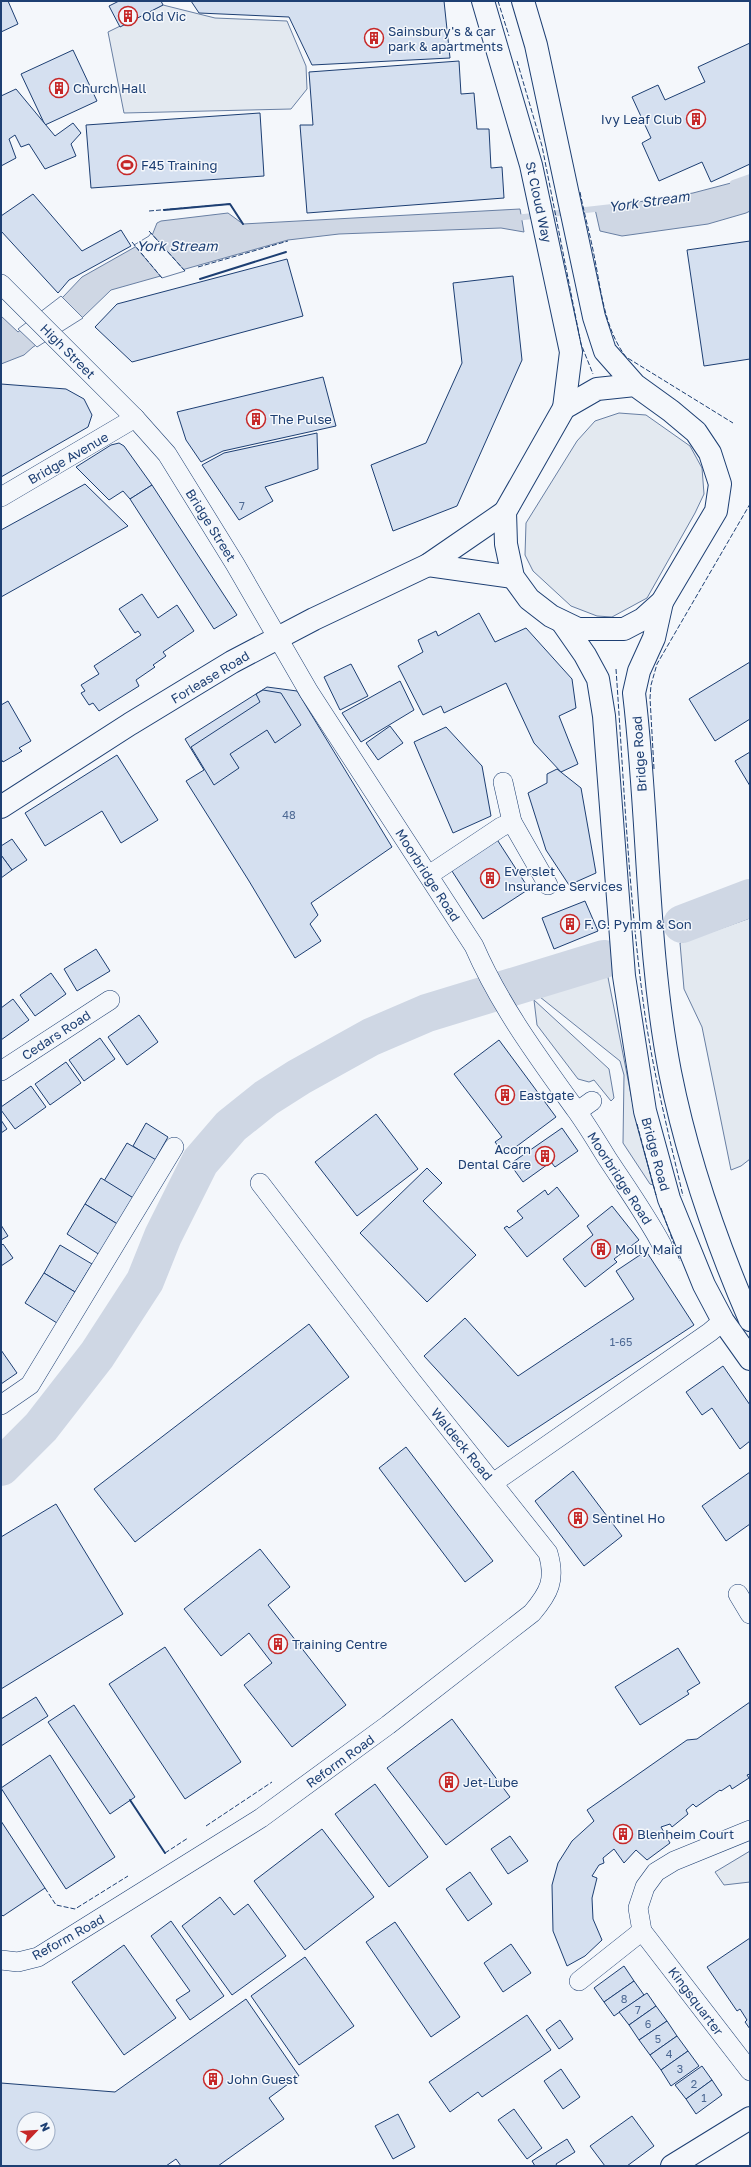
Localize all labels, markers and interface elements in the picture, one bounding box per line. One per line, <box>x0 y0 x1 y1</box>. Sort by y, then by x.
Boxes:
building icon: Old Vic <box>117 5 139 27</box>
place label: Old Vic <box>142 8 186 24</box>
place label: Sainsbury's & car park & apartments <box>388 23 503 54</box>
building icon: Sainsbury's & car park & apartments <box>363 27 385 49</box>
building icon: Church Hall <box>48 77 70 99</box>
place label: Church Hall <box>73 80 147 96</box>
building icon: Ivy Leaf Club <box>685 108 707 130</box>
place label: Ivy Leaf Club <box>601 111 682 127</box>
sports icon: F45 Training <box>116 154 138 176</box>
place label: F45 Training <box>141 157 218 173</box>
street label: St Cloud Way <box>523 160 556 245</box>
water label: York Stream <box>608 187 691 215</box>
water label: York Stream <box>136 237 218 254</box>
street label: High Street <box>37 320 99 382</box>
building icon: The Pulse <box>245 408 267 430</box>
place label: The Pulse <box>270 411 332 427</box>
street label: Bridge Avenue <box>25 429 111 487</box>
street label: Bridge Street <box>182 486 240 564</box>
house number: 7 <box>239 499 245 512</box>
street label: Forlease Road <box>168 647 252 707</box>
street label: Bridge Road <box>628 716 650 792</box>
house number: 48 <box>282 808 296 821</box>
street label: Moorbridge Road <box>392 826 464 924</box>
place label: Everslet Insurance Services <box>504 863 623 894</box>
building icon: Everslet Insurance Services <box>479 867 501 889</box>
building icon: F. G. Pymm & Son <box>559 913 581 935</box>
place label: F. G. Pymm & Son <box>584 916 692 932</box>
street label: Cedars Road <box>19 1007 93 1063</box>
building icon: Eastgate <box>494 1084 516 1106</box>
place label: Eastgate <box>519 1087 574 1103</box>
street label: Bridge Road <box>638 1115 674 1193</box>
street label: Moorbridge Road <box>584 1129 656 1227</box>
place label: Acorn Dental Care <box>458 1141 531 1172</box>
building icon: Acorn Dental Care <box>534 1145 556 1167</box>
building icon: Molly Maid <box>590 1238 612 1260</box>
place label: Molly Maid <box>615 1241 683 1257</box>
house number: 1-65 <box>610 1335 632 1348</box>
street label: Waldeck Road <box>428 1405 496 1483</box>
building icon: Sentinel Ho <box>567 1507 589 1529</box>
place label: Sentinel Ho <box>592 1510 665 1526</box>
building icon: Training Centre <box>267 1633 289 1655</box>
place label: Training Centre <box>292 1636 387 1652</box>
street label: Reform Road <box>303 1731 377 1791</box>
building icon: Jet-Lube <box>438 1771 460 1793</box>
place label: Jet-Lube <box>463 1774 518 1790</box>
building icon: Blenheim Court <box>612 1823 634 1845</box>
place label: Blenheim Court <box>637 1826 734 1842</box>
street label: Reform Road <box>29 1911 107 1963</box>
street label: Kingsquarter <box>665 1964 727 2038</box>
house number: 8 <box>621 1992 628 2005</box>
house number: 7 <box>635 2003 641 2016</box>
house number: 6 <box>645 2017 652 2030</box>
house number: 5 <box>655 2032 661 2045</box>
house number: 4 <box>666 2047 673 2060</box>
house number: 3 <box>677 2062 683 2075</box>
building icon: John Guest <box>202 2068 224 2090</box>
place label: John Guest <box>227 2071 298 2087</box>
house number: 2 <box>691 2077 697 2090</box>
house number: 1 <box>701 2091 707 2104</box>
north arrow <box>16 2111 56 2151</box>
text: N <box>38 2120 53 2133</box>

